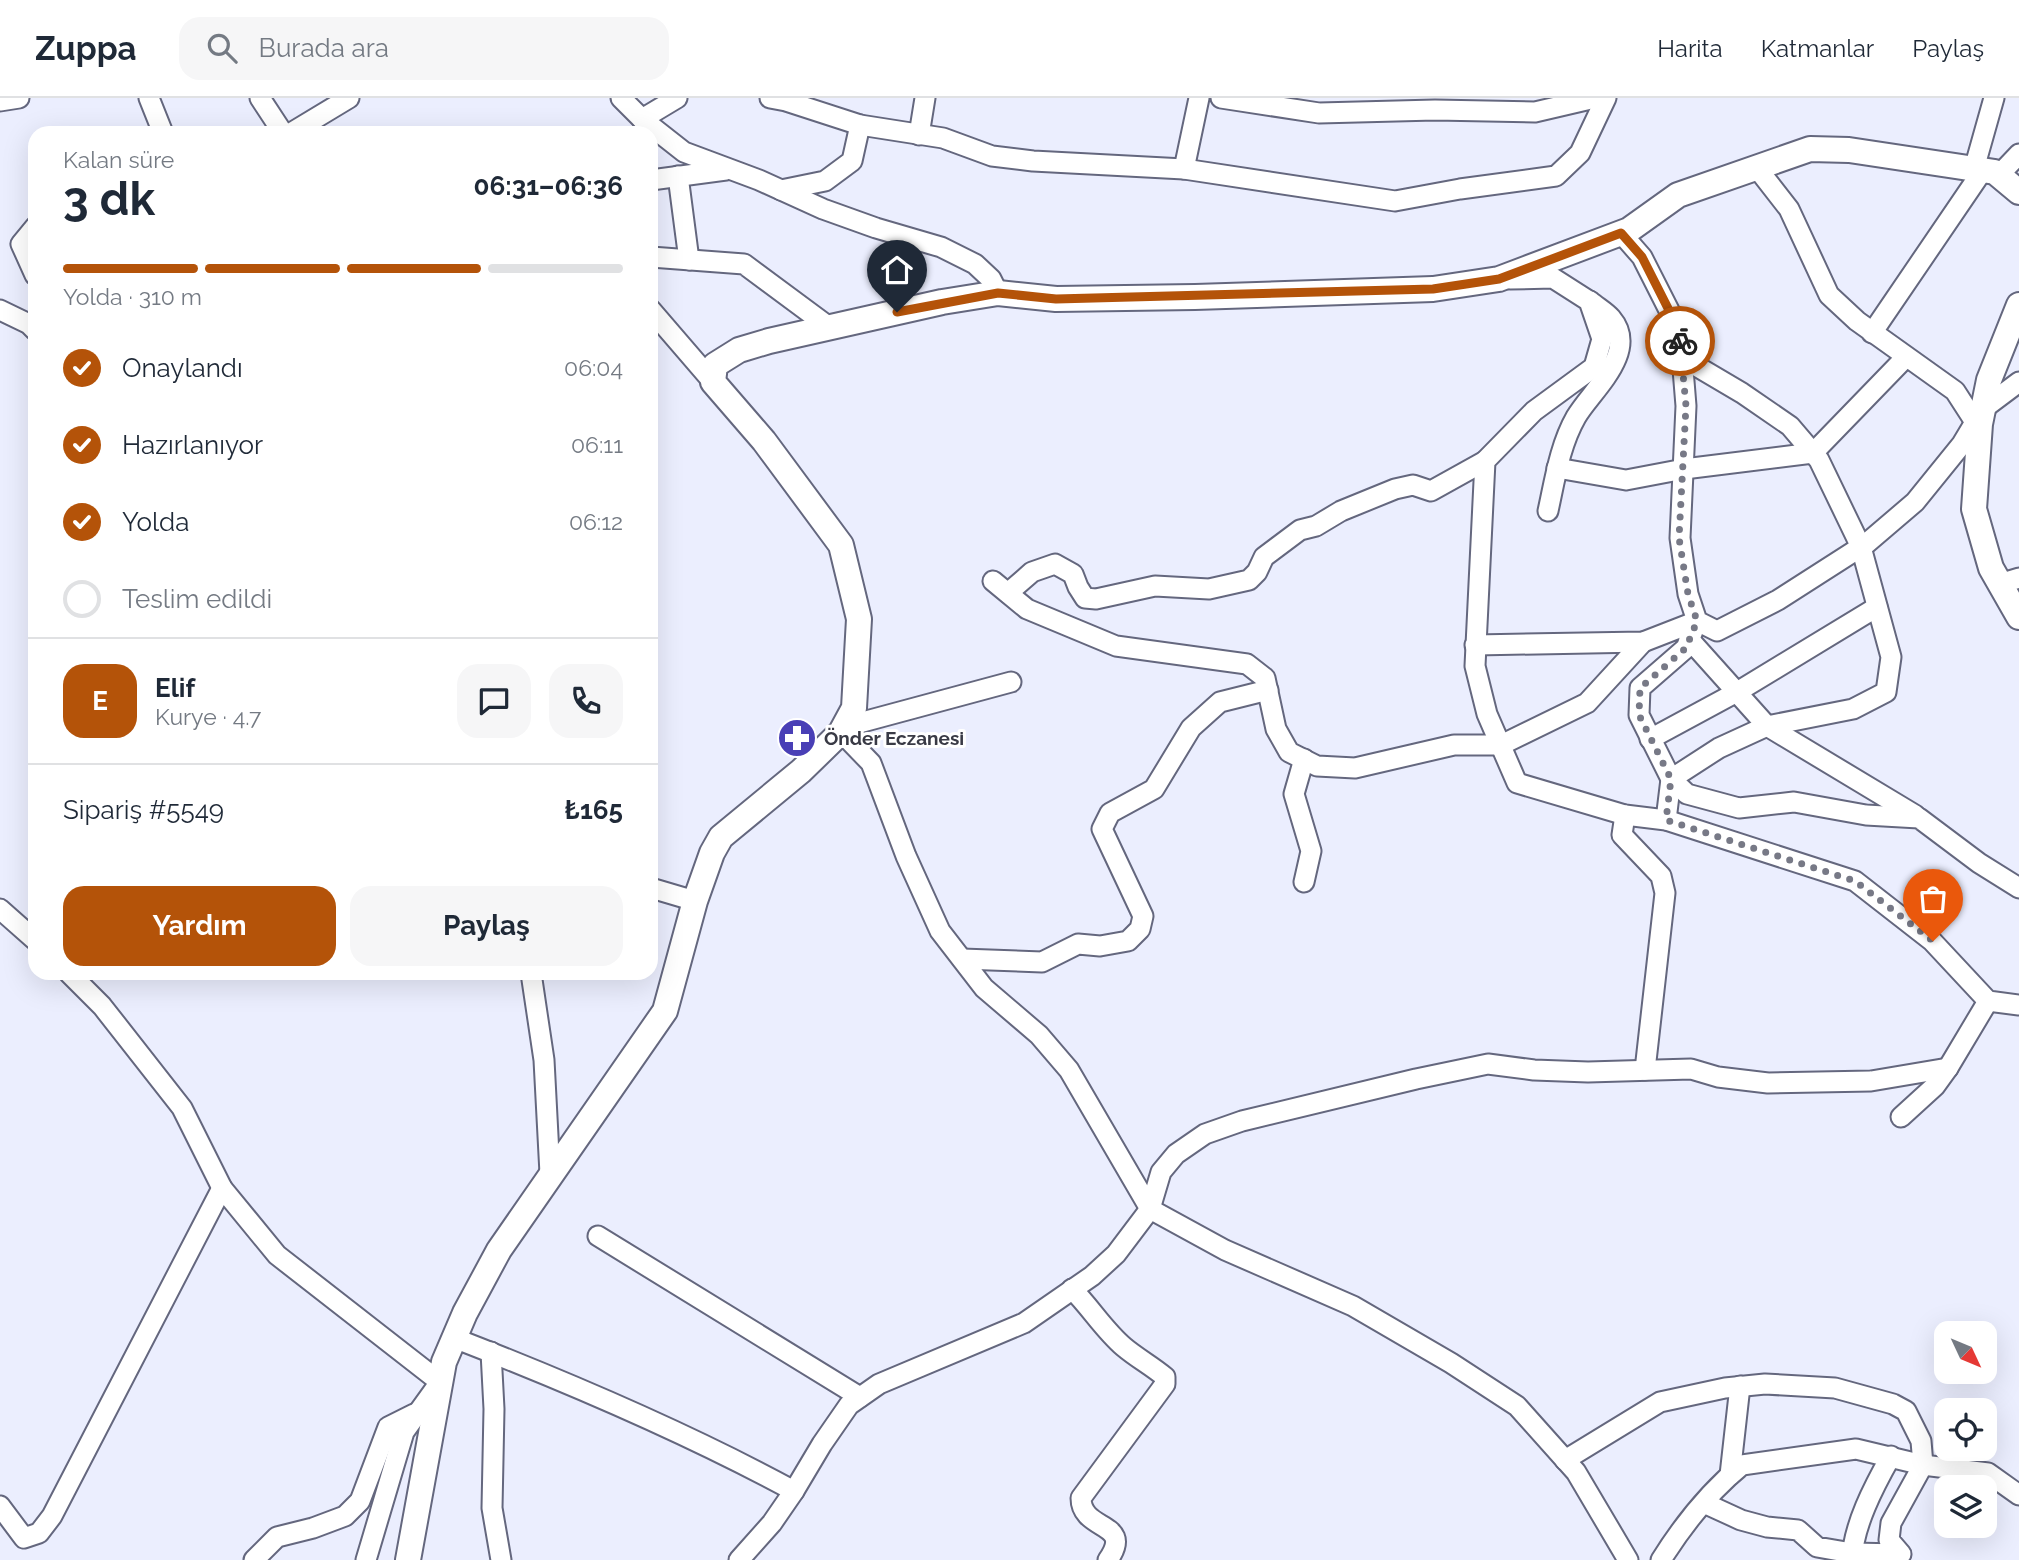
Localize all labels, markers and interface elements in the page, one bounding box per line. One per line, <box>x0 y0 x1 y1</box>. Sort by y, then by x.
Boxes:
search box <box>179 17 669 80</box>
text: Zuppa <box>35 29 137 68</box>
icon: search <box>203 29 241 67</box>
text: Burada ara <box>259 33 389 63</box>
text: Harita <box>1657 34 1723 63</box>
text: Katmanlar <box>1761 34 1874 63</box>
text: Paylaş <box>1912 34 1984 63</box>
text: Kalan süre <box>63 146 174 173</box>
text: 06:31–06:36 <box>473 171 623 201</box>
text: 3 dk <box>63 172 155 226</box>
pin <box>867 240 927 312</box>
icon: home <box>878 251 916 289</box>
text: Yolda · 310 m <box>63 283 202 310</box>
courier <box>1645 306 1715 376</box>
icon: bike <box>1661 322 1699 360</box>
icon: check <box>63 349 101 387</box>
text: Onaylandı <box>122 353 243 383</box>
text: 06:04 <box>564 354 623 381</box>
icon: check <box>63 426 101 464</box>
text: Hazırlanıyor <box>122 430 263 460</box>
text: 06:11 <box>571 431 623 458</box>
icon: check <box>63 503 101 541</box>
text: Yolda <box>122 507 189 537</box>
text: 06:12 <box>569 508 623 535</box>
text: Teslim edildi <box>122 584 272 614</box>
button: chat <box>457 664 531 738</box>
button: phone <box>549 664 623 738</box>
text: Elif <box>155 673 195 703</box>
text: E <box>92 686 108 716</box>
text: Kurye · 4.7 <box>155 703 261 730</box>
pharmacy icon: Önder Eczanesi <box>776 717 818 759</box>
place label: Önder Eczanesi <box>824 727 964 749</box>
text: Sipariş #5549 <box>63 795 224 825</box>
text: ₺165 <box>565 795 623 825</box>
pin <box>1903 869 1963 941</box>
icon: bag <box>1914 880 1952 918</box>
button: Yardım <box>63 886 336 966</box>
button: Paylaş <box>350 886 623 966</box>
north arrow <box>1934 1321 1997 1384</box>
map controls <box>1934 1321 1997 1538</box>
button: locate <box>1934 1398 1997 1461</box>
button: layers <box>1934 1475 1997 1538</box>

